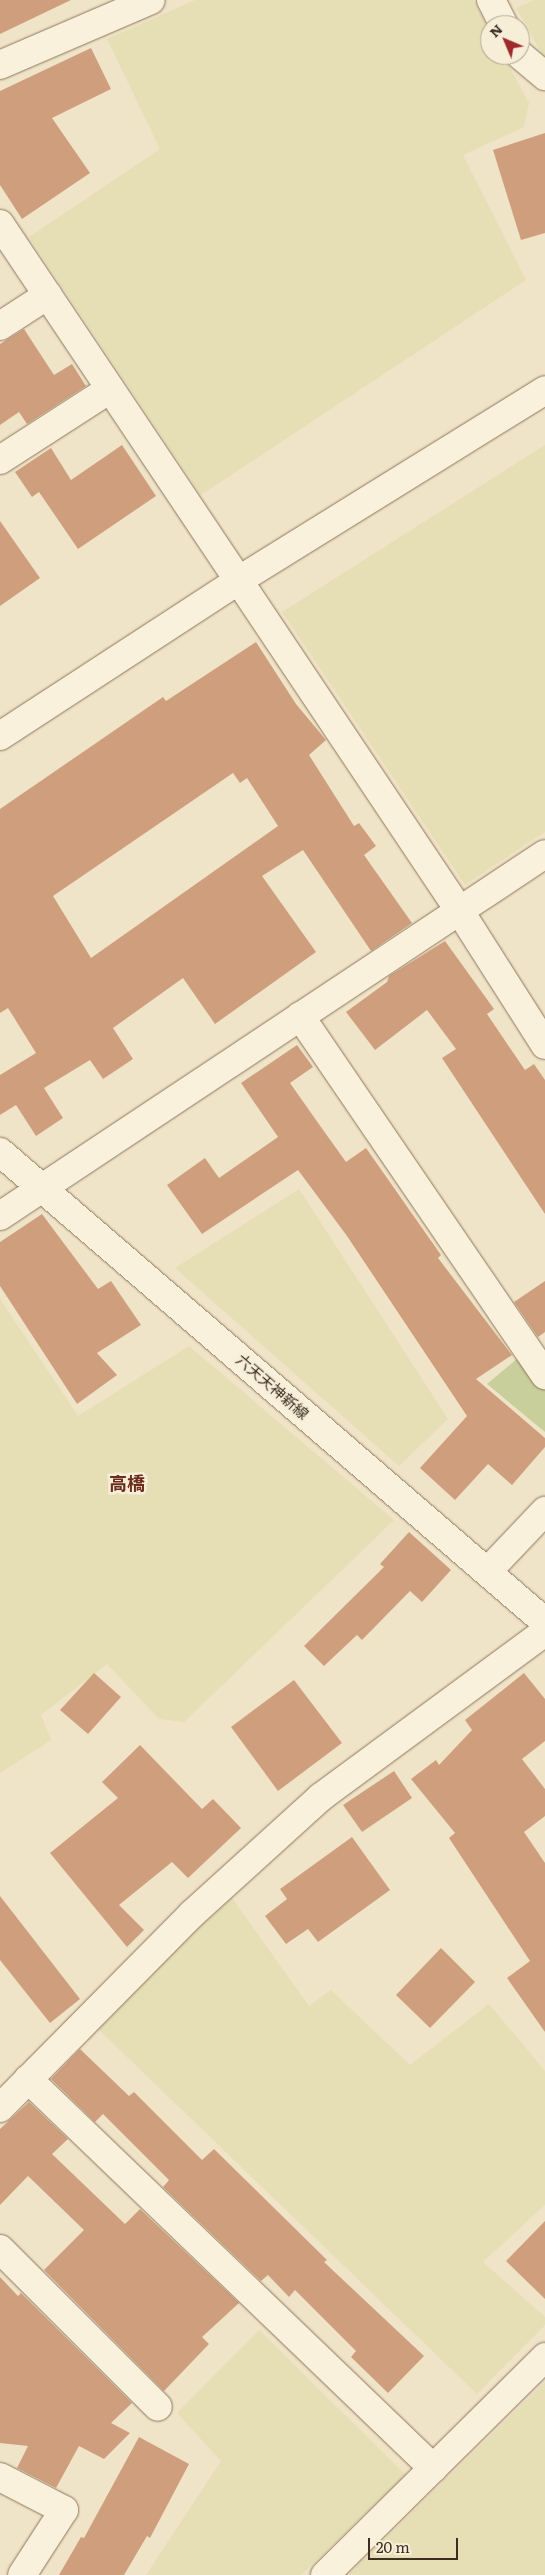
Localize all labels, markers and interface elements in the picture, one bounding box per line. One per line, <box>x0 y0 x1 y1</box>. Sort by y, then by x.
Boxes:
north arrow <box>480 15 530 65</box>
text: N <box>484 19 506 41</box>
street label: 六天天神新線 <box>233 1350 313 1422</box>
district label: 高橋 <box>109 1472 145 1494</box>
scale bar <box>370 2528 460 2560</box>
text: 20 m <box>376 2535 410 2558</box>

